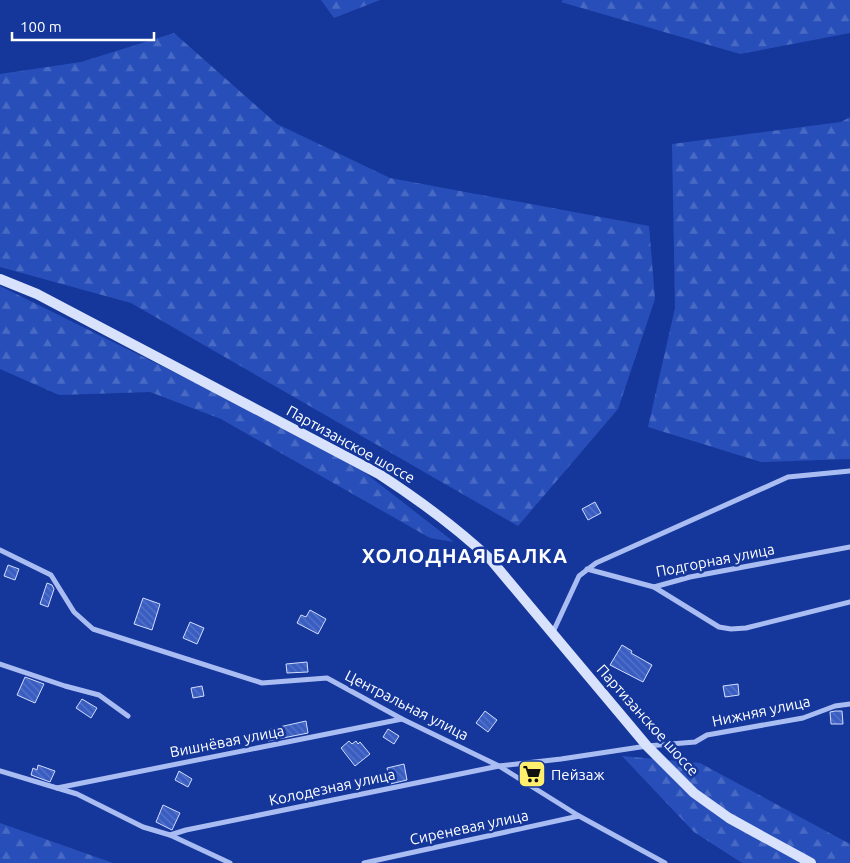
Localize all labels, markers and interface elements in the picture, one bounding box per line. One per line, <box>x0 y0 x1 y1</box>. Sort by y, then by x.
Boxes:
scale bar <box>12 10 155 42</box>
text: 100 m <box>20 18 62 35</box>
street label: Партизанское шоссе <box>284 402 418 486</box>
street label: Подгорная улица <box>654 540 776 580</box>
district label: ХОЛОДНАЯ БАЛКА <box>362 544 568 567</box>
street label: Партизанское шоссе <box>593 661 703 779</box>
street label: Центральная улица <box>342 666 472 744</box>
street label: Нижняя улица <box>710 692 812 730</box>
street label: Вишнёвая улица <box>168 722 286 760</box>
supermarket icon: Пейзаж <box>517 759 547 789</box>
street label: Колодезная улица <box>267 765 397 809</box>
place label: Пейзаж <box>551 766 605 783</box>
street label: Сиреневая улица <box>408 806 530 848</box>

